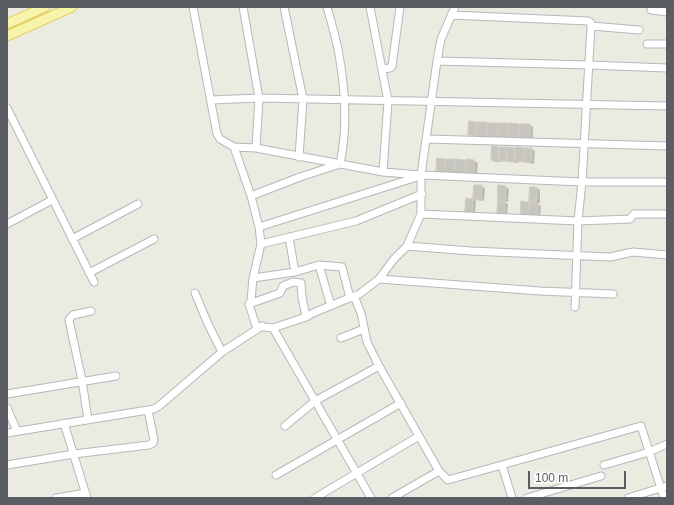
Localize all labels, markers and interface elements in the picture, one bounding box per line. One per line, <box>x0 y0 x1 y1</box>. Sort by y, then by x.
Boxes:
scale bar <box>530 463 628 489</box>
text: 100 m <box>535 471 568 485</box>

